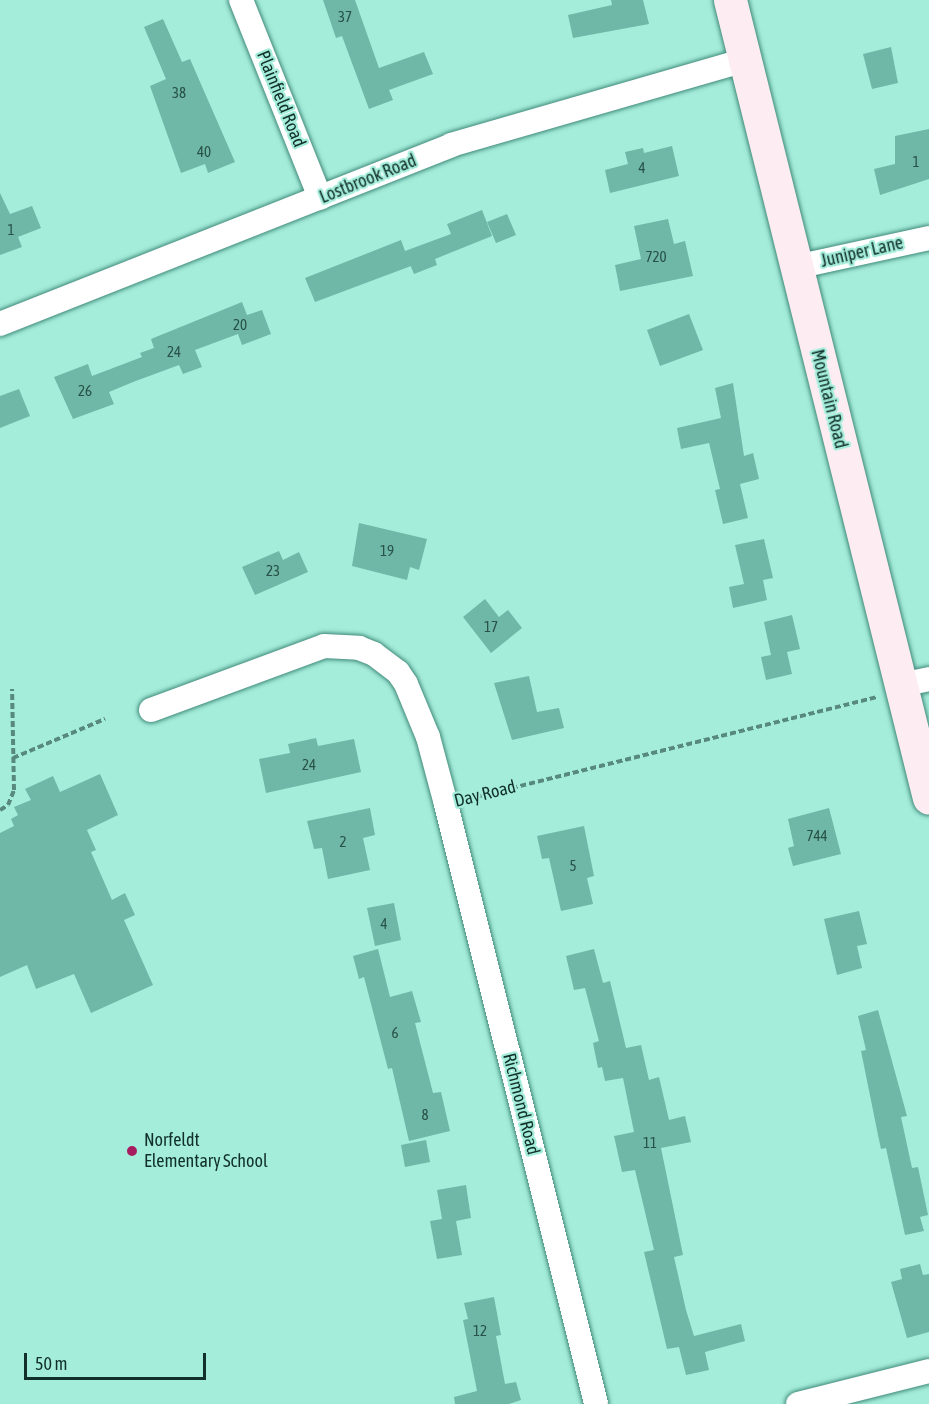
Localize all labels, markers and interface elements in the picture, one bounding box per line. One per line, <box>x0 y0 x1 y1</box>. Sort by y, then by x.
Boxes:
house number: 37 <box>338 8 352 26</box>
street label: Plainfield Road <box>252 48 310 150</box>
house number: 38 <box>172 84 186 102</box>
house number: 40 <box>197 143 211 161</box>
street label: Lostbrook Road <box>316 150 420 208</box>
house number: 1 <box>912 153 920 171</box>
house number: 4 <box>638 159 646 177</box>
house number: 1 <box>7 221 15 239</box>
street label: Juniper Lane <box>819 232 905 272</box>
house number: 720 <box>645 248 667 266</box>
house number: 20 <box>233 316 247 334</box>
house number: 24 <box>167 343 181 361</box>
street label: Mountain Road <box>806 347 852 451</box>
house number: 26 <box>78 382 92 400</box>
house number: 19 <box>380 542 394 560</box>
house number: 23 <box>266 562 280 580</box>
house number: 17 <box>484 618 498 636</box>
house number: 24 <box>302 756 316 774</box>
street label: Day Road <box>452 776 518 812</box>
house number: 744 <box>806 827 828 845</box>
house number: 2 <box>339 833 347 851</box>
house number: 5 <box>569 857 577 875</box>
house number: 4 <box>380 915 388 933</box>
house number: 6 <box>391 1024 399 1042</box>
street label: Richmond Road <box>498 1051 544 1157</box>
house number: 8 <box>421 1106 429 1124</box>
place label: Norfeldt Elementary School <box>144 1130 268 1172</box>
house number: 11 <box>643 1134 657 1152</box>
marker: Norfeldt Elementary School <box>125 1144 139 1158</box>
house number: 12 <box>473 1322 487 1340</box>
scale bar <box>27 1341 208 1379</box>
text: 50 m <box>35 1353 67 1374</box>

